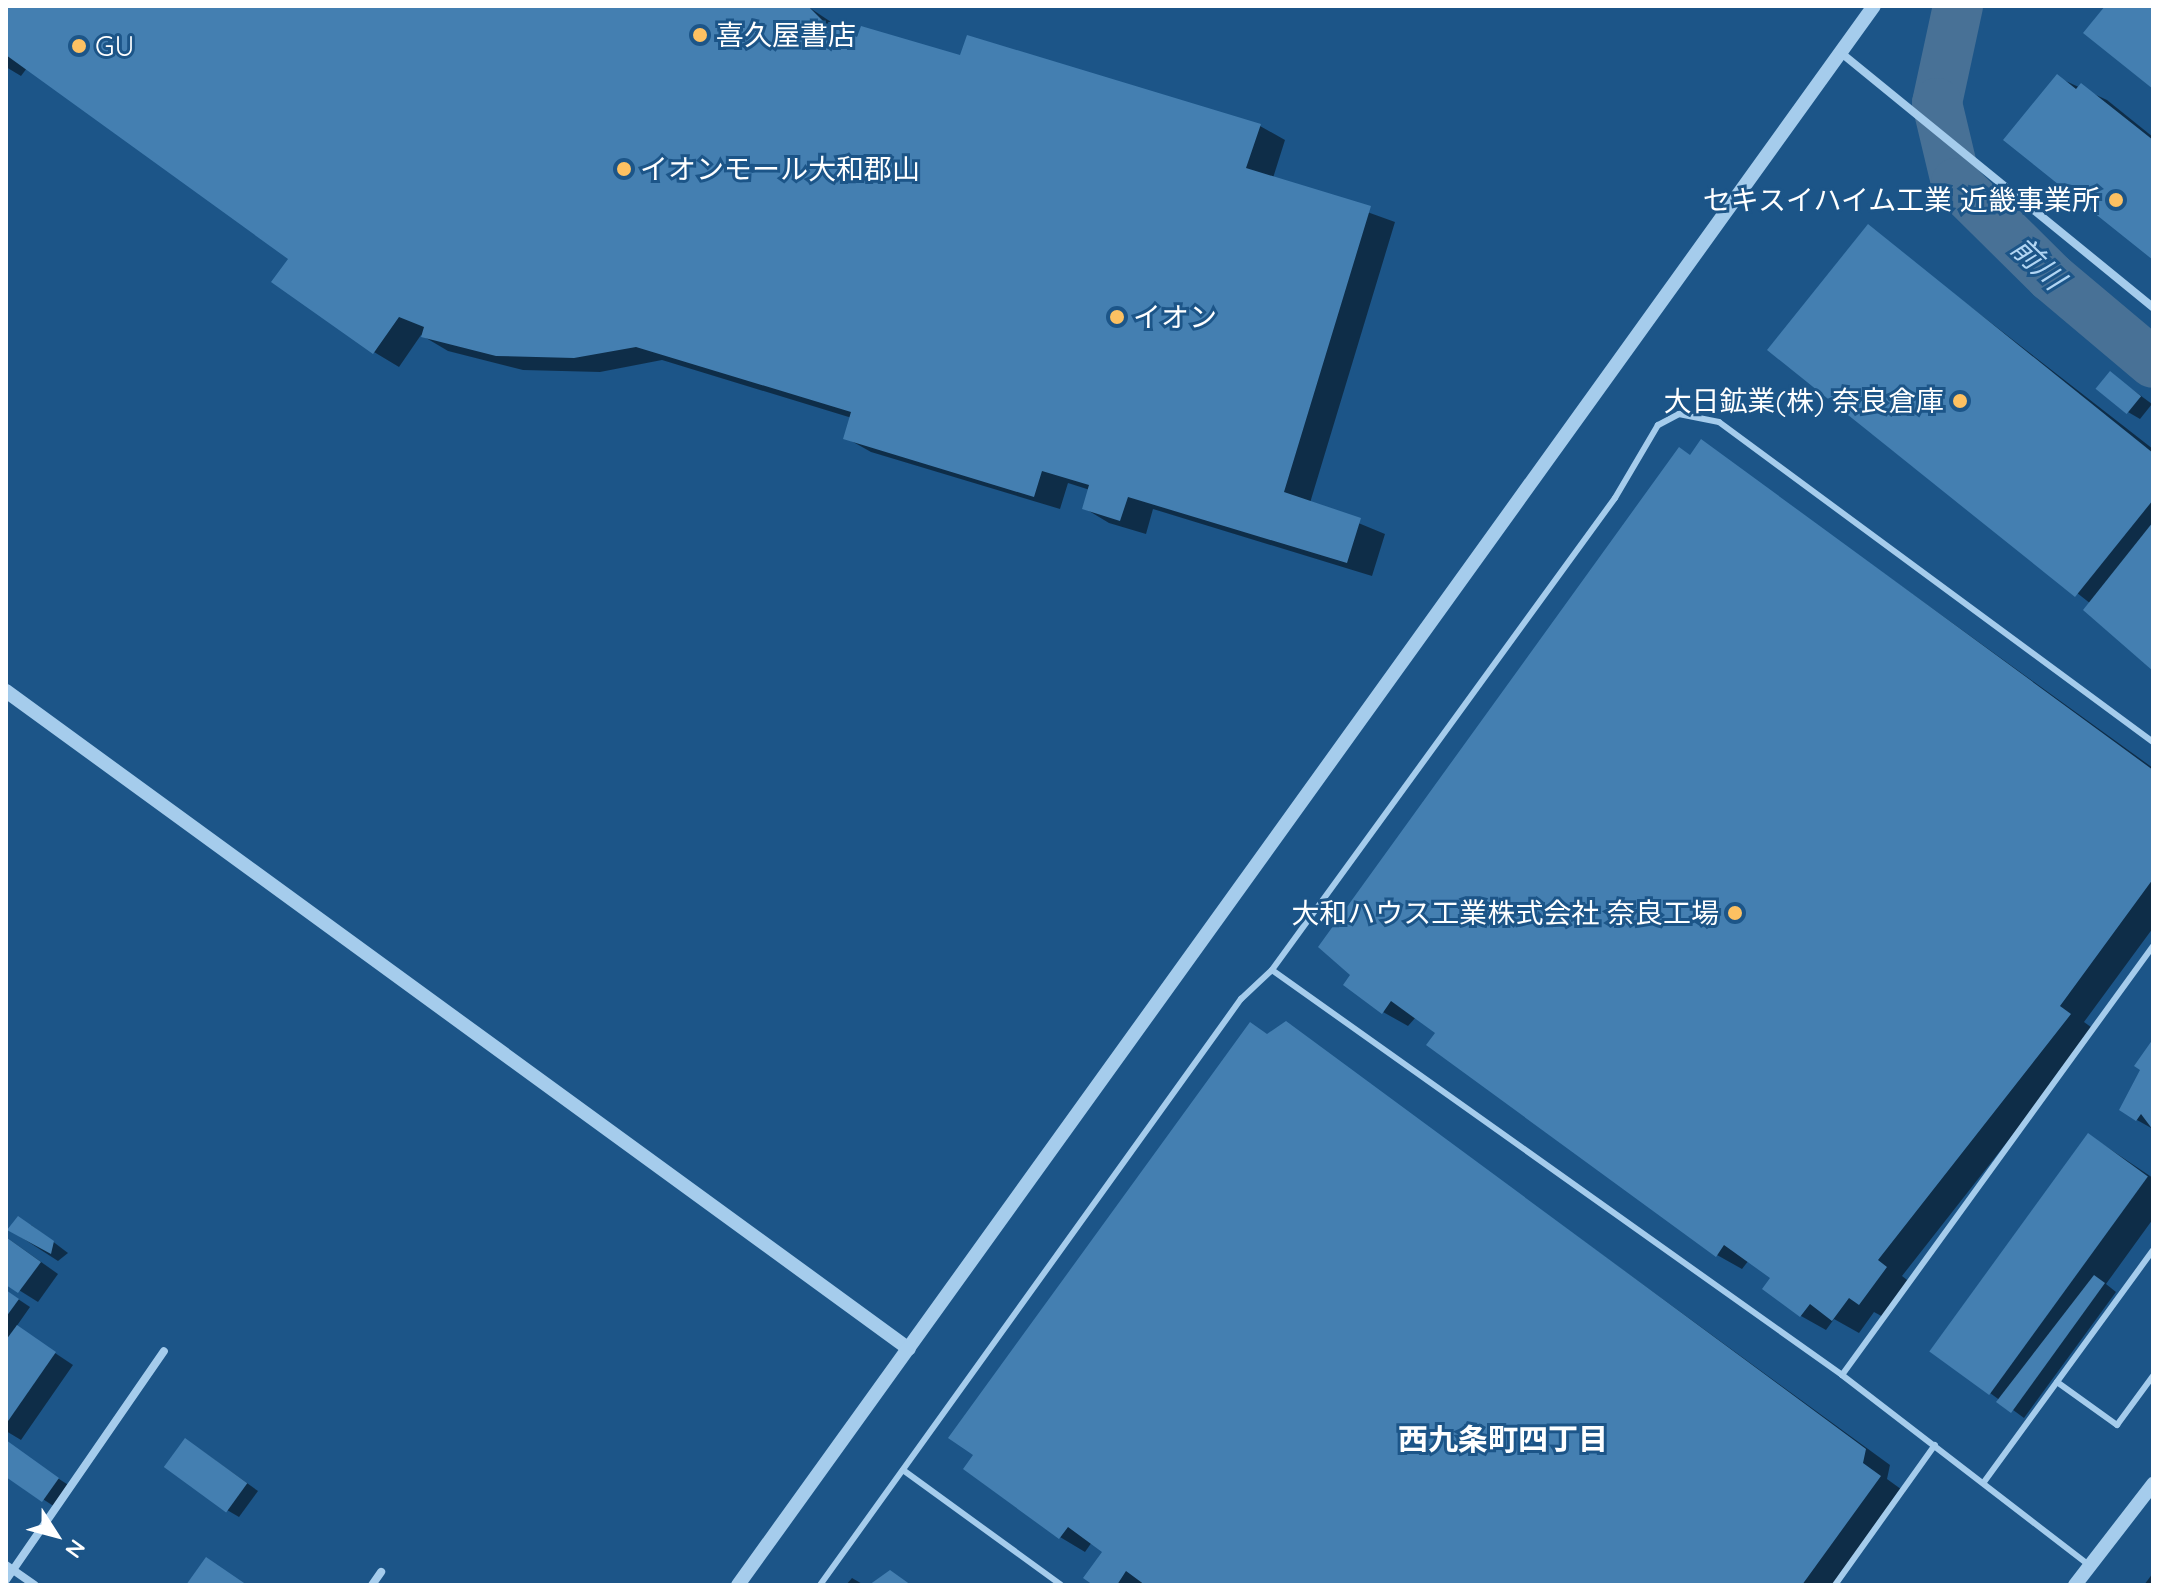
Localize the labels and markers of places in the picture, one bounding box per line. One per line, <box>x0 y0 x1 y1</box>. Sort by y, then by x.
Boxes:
place label: 喜久屋書店 <box>716 18 856 52</box>
marker: 喜久屋書店 <box>691 26 709 44</box>
place label: GU <box>95 29 134 63</box>
marker: GU <box>70 37 88 55</box>
place label: イオンモール大和郡山 <box>640 152 920 186</box>
marker: イオンモール大和郡山 <box>615 160 633 178</box>
place label: セキスイハイム工業 近畿事業所 <box>1700 183 2100 217</box>
marker: セキスイハイム工業 近畿事業所 <box>2107 191 2125 209</box>
place label: イオン <box>1133 300 1217 334</box>
marker: イオン <box>1108 308 1126 326</box>
place label: 大日鉱業(株) 奈良倉庫 <box>1663 384 1944 418</box>
marker: 大日鉱業(株) 奈良倉庫 <box>1951 392 1969 410</box>
place label: 大和ハウス工業株式会社 奈良工場 <box>1291 896 1719 930</box>
marker: 大和ハウス工業株式会社 奈良工場 <box>1726 904 1744 922</box>

